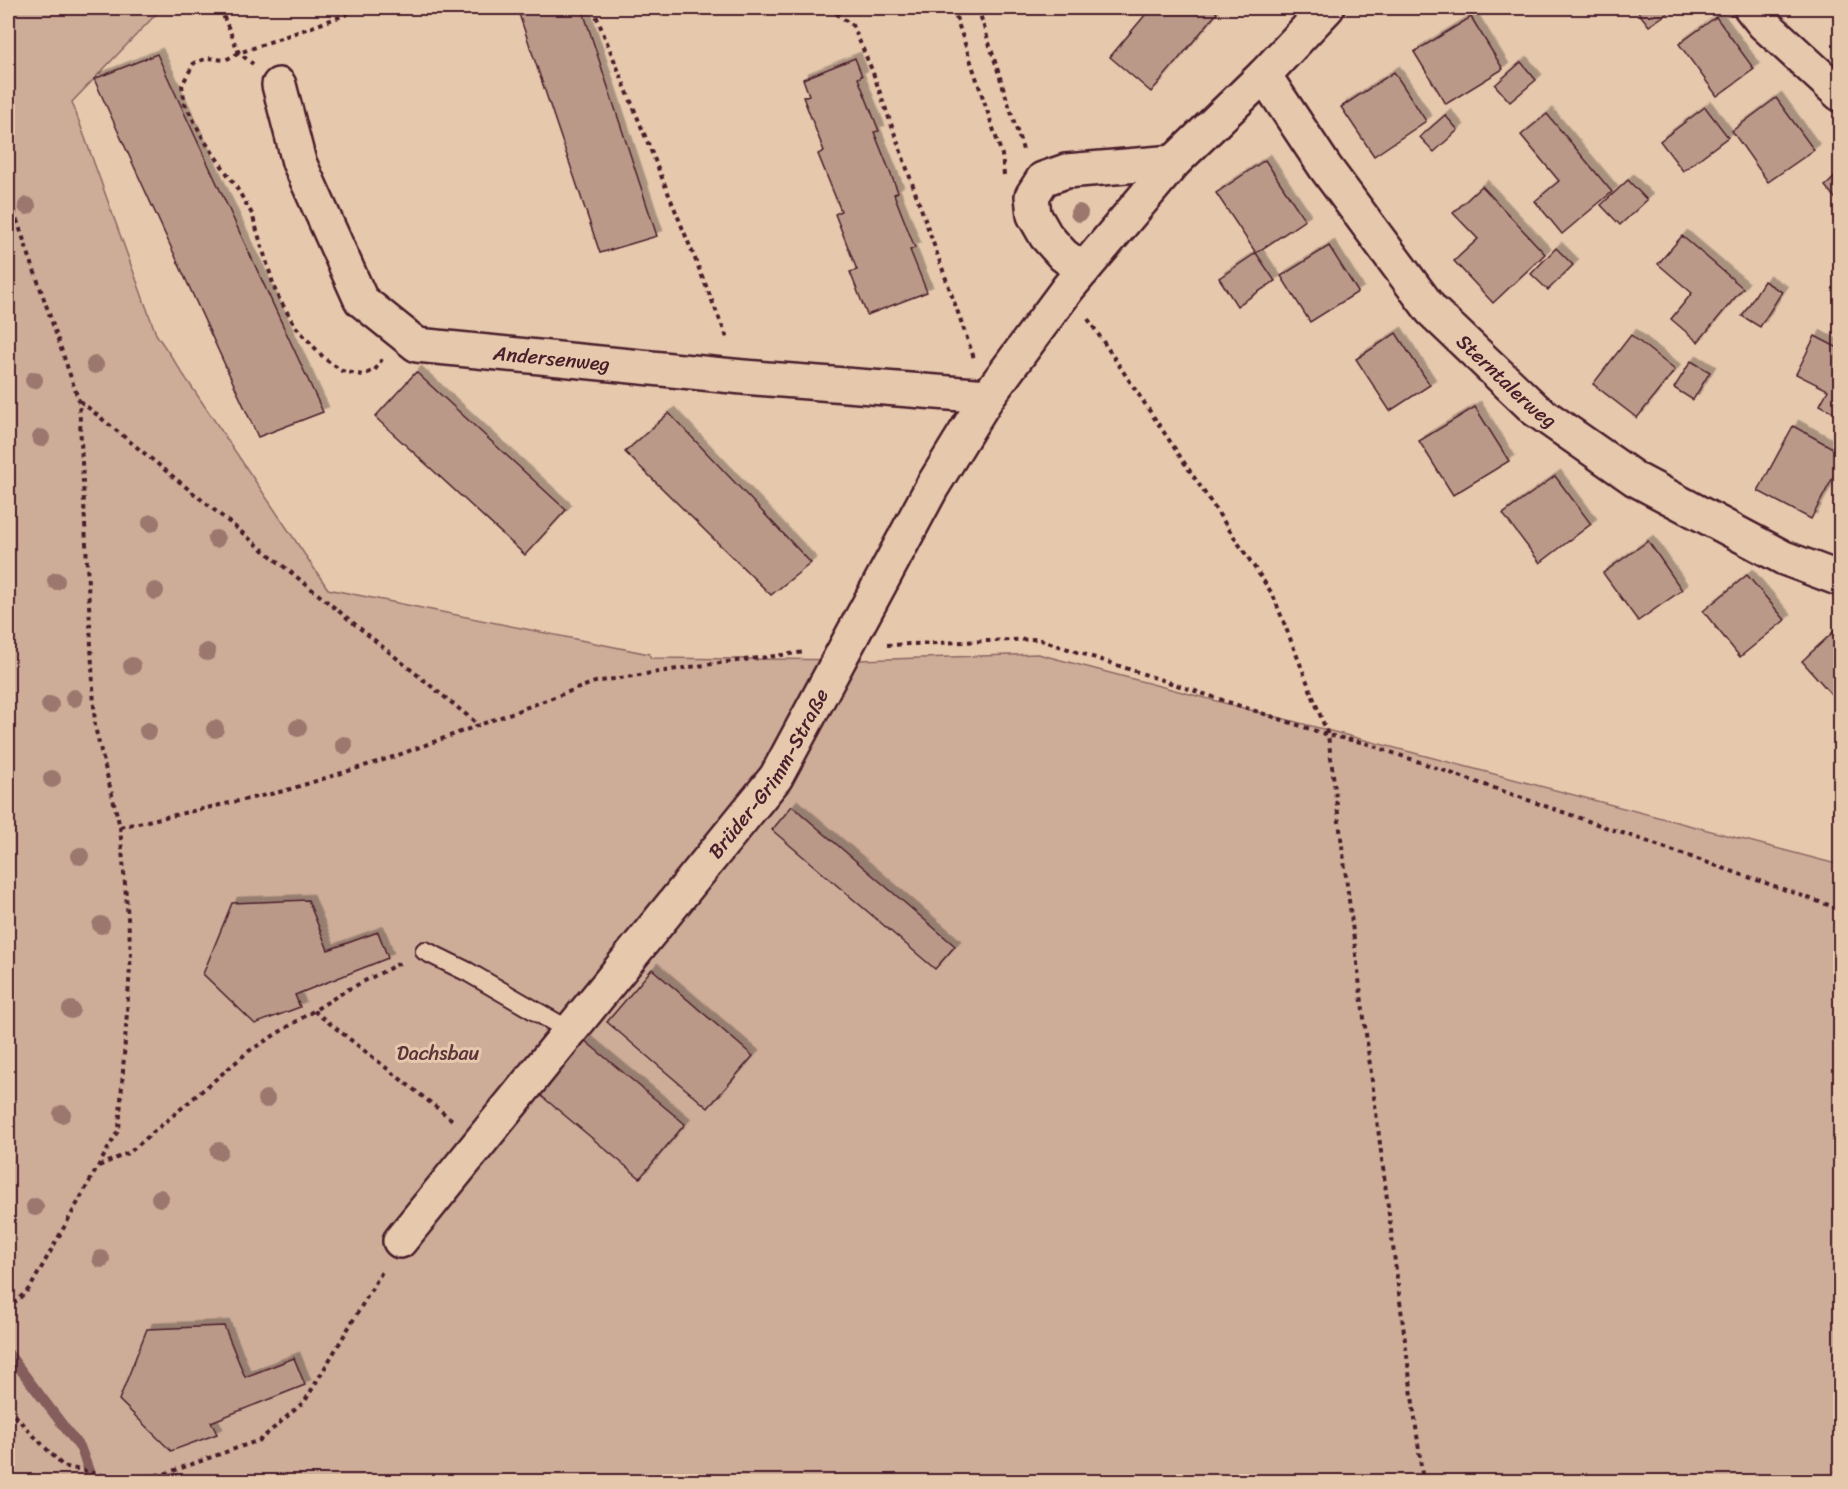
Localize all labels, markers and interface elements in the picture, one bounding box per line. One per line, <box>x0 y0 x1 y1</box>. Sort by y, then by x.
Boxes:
street label: Sterntalerweg <box>1448 325 1564 437</box>
street label: Andersenweg <box>491 335 611 382</box>
street label: Brüder-Grimm-Straße <box>699 682 839 867</box>
park label: Dachsbau <box>397 1036 479 1071</box>

